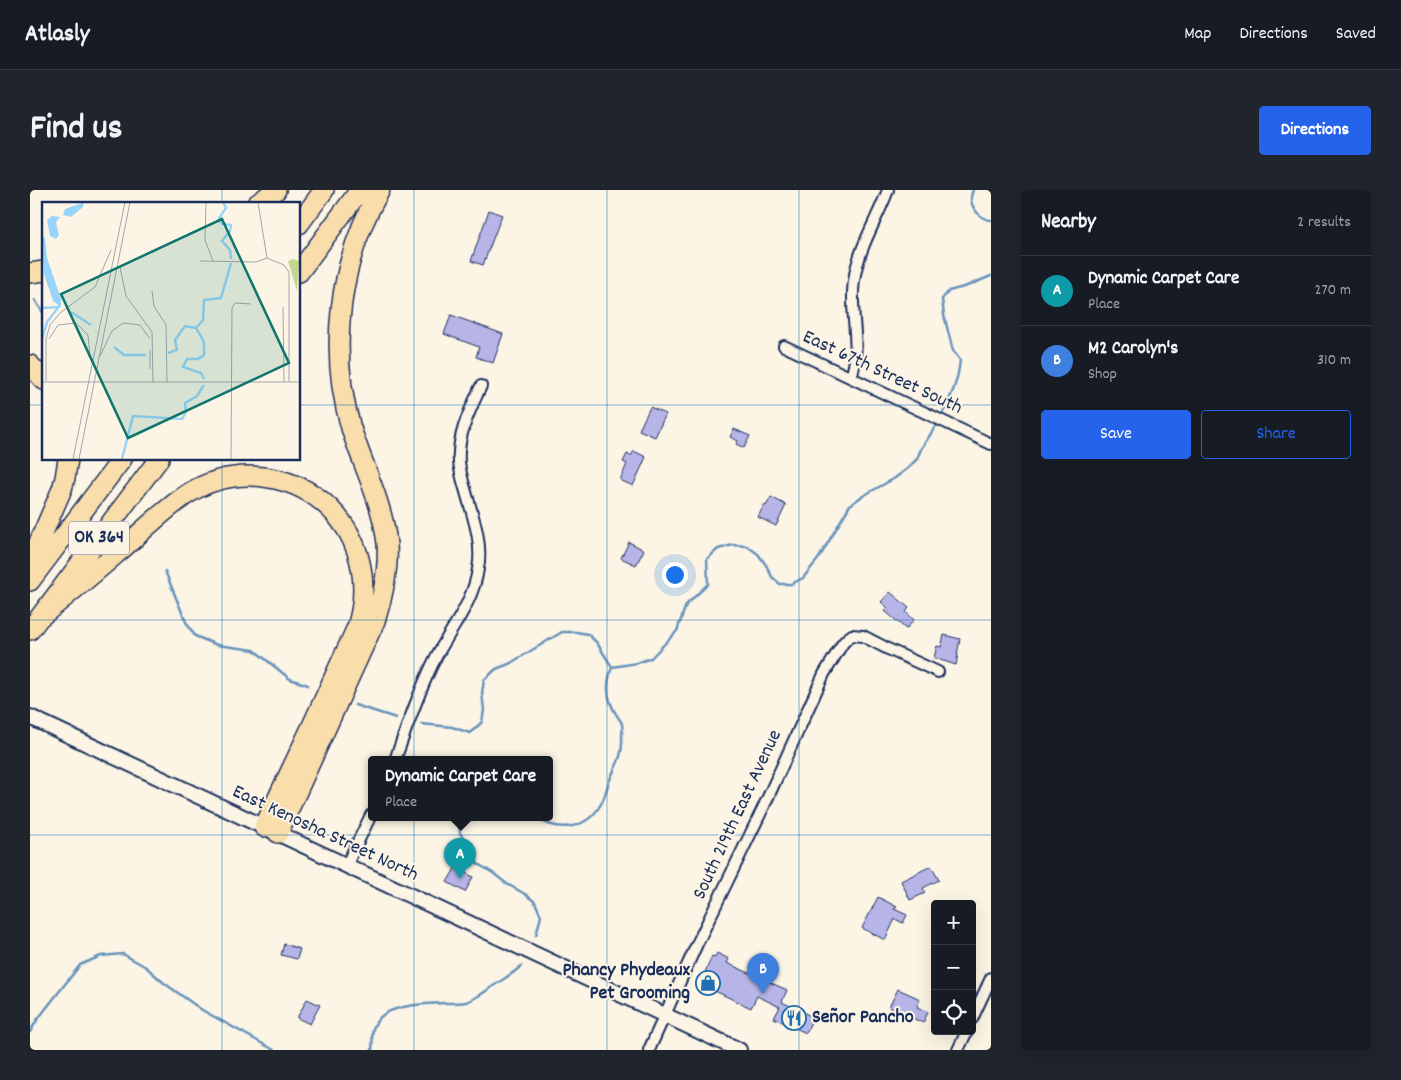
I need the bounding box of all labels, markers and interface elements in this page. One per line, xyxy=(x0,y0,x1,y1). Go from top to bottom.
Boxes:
text: Atlasly xyxy=(25,18,89,52)
text: Map xyxy=(1184,22,1211,47)
text: Directions xyxy=(1239,22,1308,47)
text: Saved xyxy=(1336,22,1376,47)
text: Find us xyxy=(30,105,122,155)
button: Directions xyxy=(1259,106,1371,155)
inset map xyxy=(42,202,300,460)
text: Nearby xyxy=(1041,208,1096,238)
text: 2 results xyxy=(1297,211,1351,234)
text: Dynamic Carpet Care xyxy=(1088,266,1239,293)
text: A xyxy=(1053,279,1061,302)
text: 270 m xyxy=(1315,279,1351,302)
text: Place xyxy=(1088,293,1120,316)
street label: East 67th Street South xyxy=(797,324,967,422)
text: M2 Carolyn's xyxy=(1088,336,1178,363)
text: B xyxy=(1053,349,1061,372)
text: 310 m xyxy=(1317,349,1351,372)
text: Shop xyxy=(1088,363,1117,386)
button: Save xyxy=(1041,410,1191,459)
button: Share xyxy=(1201,410,1351,459)
road number: OK 364 xyxy=(69,522,129,554)
your location xyxy=(662,562,688,588)
street label: South 219th East Avenue xyxy=(686,725,790,904)
popup xyxy=(368,756,553,821)
text: Dynamic Carpet Care xyxy=(385,764,536,791)
street label: East Kenosha Street North xyxy=(227,779,423,889)
text: Place xyxy=(385,791,417,814)
pin: A xyxy=(444,838,476,879)
map controls xyxy=(931,900,976,1035)
button: + xyxy=(931,900,976,945)
button: − xyxy=(931,945,976,990)
pin: B xyxy=(747,953,779,994)
place label: Phancy Phydeaux Pet Grooming xyxy=(562,957,691,1008)
shop icon: Phancy Phydeaux Pet Grooming xyxy=(695,970,721,996)
button: locate xyxy=(931,990,976,1035)
place label: Señor Pancho xyxy=(812,1004,914,1032)
restaurant icon: Señor Pancho xyxy=(781,1005,807,1031)

